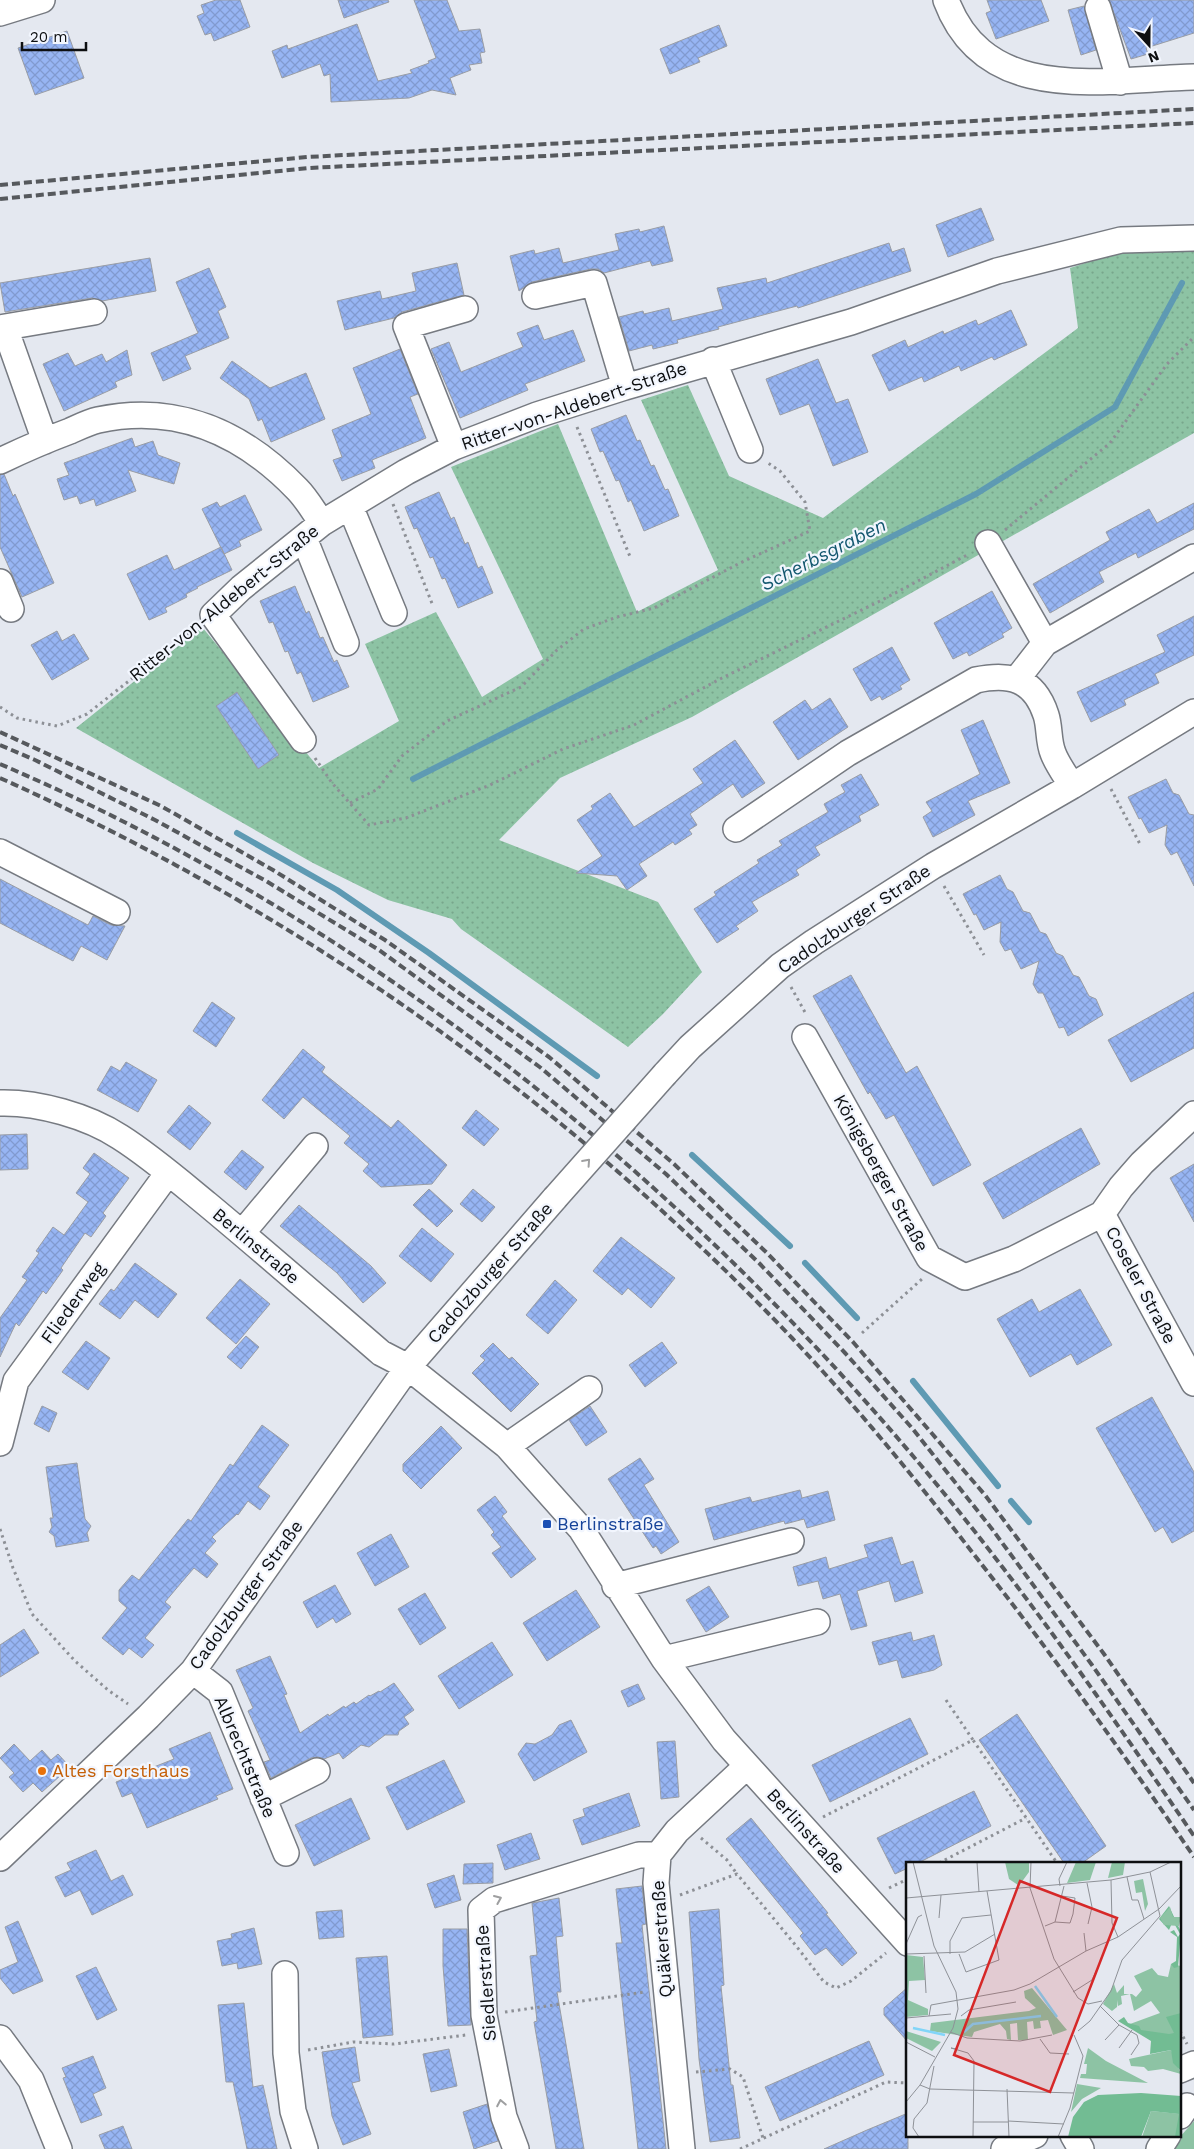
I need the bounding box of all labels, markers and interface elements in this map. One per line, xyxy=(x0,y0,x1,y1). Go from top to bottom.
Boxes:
scale bar xyxy=(22,20,86,52)
north arrow xyxy=(1124,20,1174,70)
text: 20 m xyxy=(30,28,68,46)
text: N xyxy=(1146,48,1161,66)
street label: Ritter-von-Aldebert-Straße xyxy=(458,357,689,454)
water label: Scherbsgraben xyxy=(757,513,890,596)
street label: Ritter-von-Aldebert-Straße xyxy=(125,520,323,685)
street label: Cadolzburger Straße xyxy=(773,860,934,978)
street label: Königsberger Straße xyxy=(830,1091,933,1255)
one-way arrow xyxy=(581,1158,590,1167)
street label: Cadolzburger Straße xyxy=(423,1198,557,1347)
street label: Berlinstraße xyxy=(209,1203,304,1288)
street label: Coseler Straße xyxy=(1102,1223,1181,1347)
street label: Fliederweg xyxy=(36,1258,109,1347)
place label: Berlinstraße xyxy=(557,1513,664,1534)
street label: Cadolzburger Straße xyxy=(184,1516,307,1674)
marker: Berlinstraße xyxy=(541,1518,553,1530)
street label: Albrechtstraße xyxy=(210,1693,281,1821)
place label: Altes Forsthaus xyxy=(52,1760,189,1781)
marker: Altes Forsthaus xyxy=(36,1765,48,1777)
street label: Berlinstraße xyxy=(763,1784,850,1877)
inset map xyxy=(906,1862,1182,2136)
street label: Quäkerstraße xyxy=(647,1880,676,1999)
one-way arrow xyxy=(493,1895,502,1906)
street label: Siedlerstraße xyxy=(471,1924,500,2042)
one-way arrow xyxy=(496,2098,507,2107)

